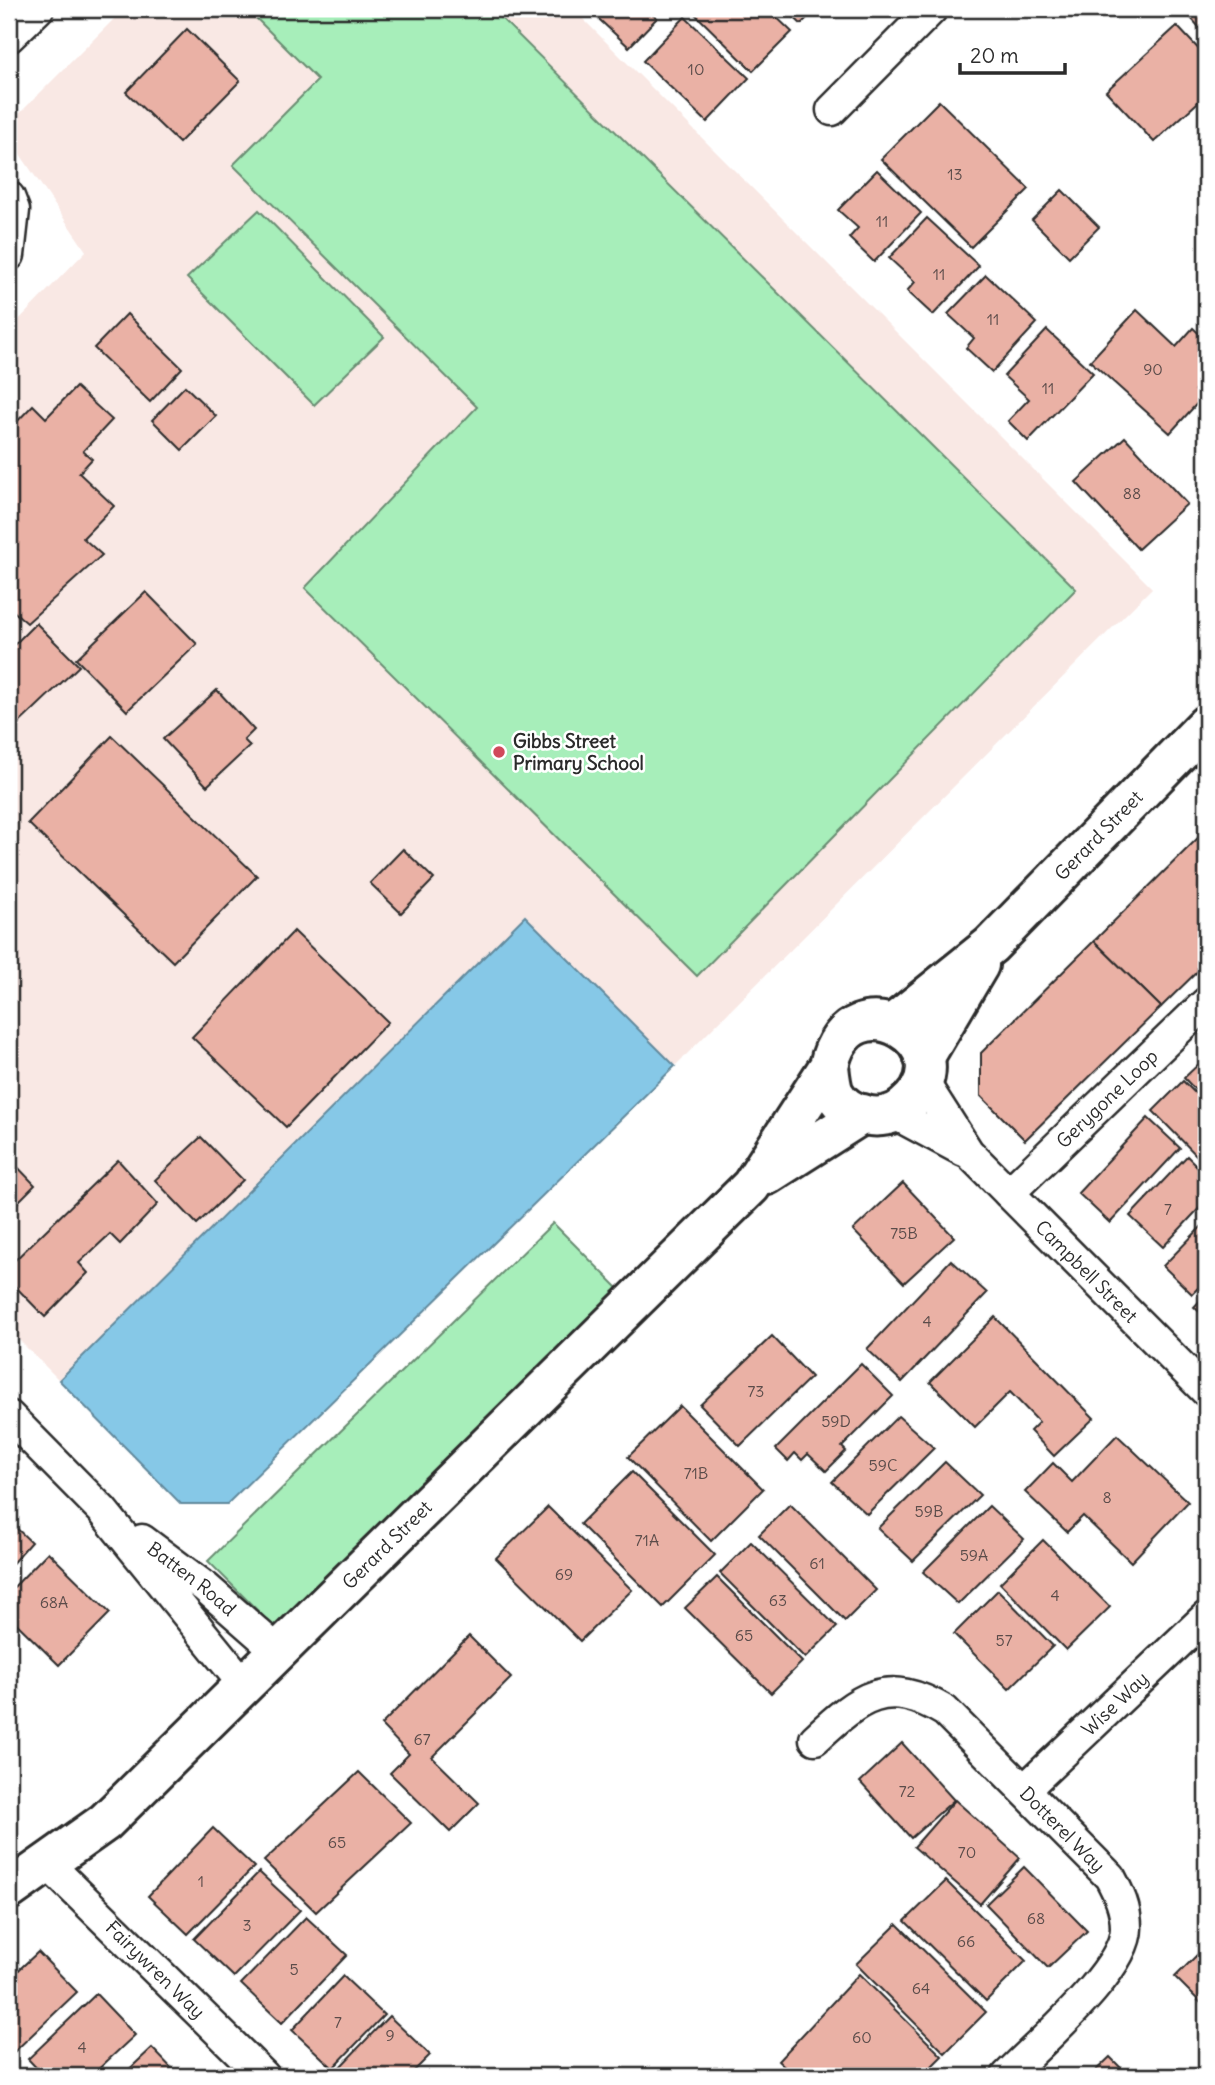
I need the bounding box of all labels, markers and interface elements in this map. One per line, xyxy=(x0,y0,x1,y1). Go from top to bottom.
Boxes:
scale bar xyxy=(960,32,1064,76)
text: 20 m xyxy=(970,42,1019,69)
house number: 10 xyxy=(688,59,704,79)
house number: 13 xyxy=(947,164,963,184)
house number: 11 xyxy=(876,211,888,231)
house number: 11 xyxy=(933,264,945,284)
house number: 11 xyxy=(987,309,999,329)
house number: 90 xyxy=(1143,359,1163,379)
house number: 11 xyxy=(1042,378,1054,398)
house number: 88 xyxy=(1123,483,1141,503)
place label: Gibbs Street Primary School xyxy=(513,729,644,775)
marker: Gibbs Street Primary School xyxy=(491,744,507,760)
street label: Gerard Street xyxy=(1049,785,1148,885)
street label: Gerygone Loop xyxy=(1051,1044,1163,1153)
house number: 7 xyxy=(1164,1199,1172,1219)
street label: Campbell Street xyxy=(1030,1215,1143,1328)
house number: 75B xyxy=(890,1223,918,1243)
house number: 4 xyxy=(922,1311,932,1331)
house number: 73 xyxy=(748,1381,764,1401)
house number: 59D xyxy=(821,1411,851,1431)
house number: 59C xyxy=(869,1455,897,1475)
house number: 71B xyxy=(684,1463,708,1483)
house number: 8 xyxy=(1102,1487,1112,1507)
street label: Gerard Street xyxy=(337,1495,437,1594)
house number: 59B xyxy=(915,1501,943,1521)
house number: 71A xyxy=(635,1530,659,1550)
street label: Batten Road xyxy=(143,1536,241,1621)
house number: 59A xyxy=(960,1545,988,1565)
house number: 61 xyxy=(809,1553,825,1573)
house number: 69 xyxy=(555,1564,573,1584)
house number: 4 xyxy=(1050,1585,1060,1605)
house number: 63 xyxy=(769,1590,787,1610)
house number: 68A xyxy=(40,1592,68,1612)
house number: 65 xyxy=(735,1625,753,1645)
house number: 57 xyxy=(995,1630,1013,1650)
street label: Wise Way xyxy=(1076,1666,1153,1741)
house number: 67 xyxy=(413,1729,431,1749)
house number: 72 xyxy=(899,1781,916,1801)
street label: Dotterel Way xyxy=(1015,1781,1110,1877)
house number: 65 xyxy=(328,1832,346,1852)
house number: 70 xyxy=(958,1842,976,1862)
house number: 1 xyxy=(198,1871,204,1891)
house number: 68 xyxy=(1027,1908,1045,1928)
street label: Fairywren Way xyxy=(101,1915,210,2023)
house number: 3 xyxy=(242,1915,252,1935)
house number: 66 xyxy=(957,1931,975,1951)
house number: 5 xyxy=(289,1959,299,1979)
house number: 64 xyxy=(912,1978,930,1998)
house number: 7 xyxy=(334,2012,342,2032)
house number: 9 xyxy=(385,2025,395,2045)
house number: 60 xyxy=(852,2027,872,2047)
house number: 4 xyxy=(77,2037,87,2057)

